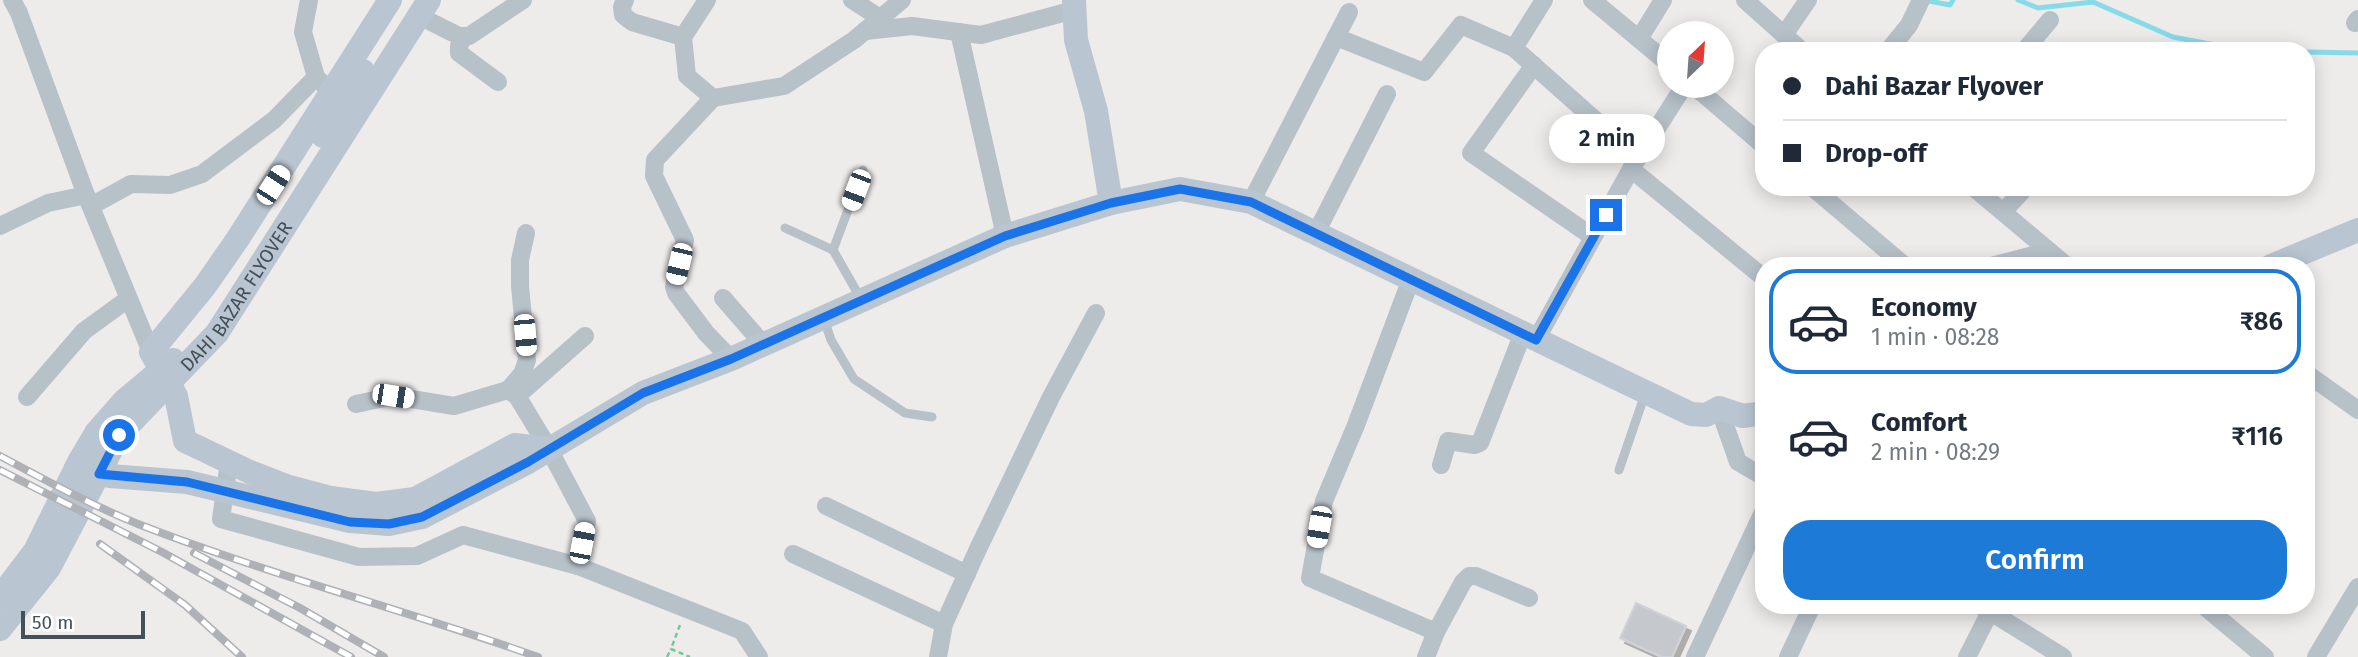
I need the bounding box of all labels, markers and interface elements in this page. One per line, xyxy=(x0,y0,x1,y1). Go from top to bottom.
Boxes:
north arrow xyxy=(1657,21,1734,98)
map controls xyxy=(1657,21,1734,98)
text: Dahi Bazar Flyover xyxy=(1825,71,2043,102)
callout: 2 min xyxy=(1548,114,1664,162)
text: 2 min xyxy=(1579,124,1635,152)
text: Drop-off xyxy=(1825,138,1927,169)
car xyxy=(253,162,294,208)
car xyxy=(839,167,874,213)
route end xyxy=(1590,199,1622,231)
street label: DAHI BAZAR FLYOVER xyxy=(176,217,297,376)
car xyxy=(665,241,694,287)
icon: car xyxy=(1787,290,1850,353)
text: Economy xyxy=(1871,292,1977,323)
text: ₹86 xyxy=(2240,306,2283,337)
car xyxy=(513,313,538,357)
text: 1 min · 08:28 xyxy=(1871,323,2000,351)
car xyxy=(371,382,416,410)
icon: car xyxy=(1787,405,1850,468)
text: Comfort xyxy=(1871,407,1967,438)
route start xyxy=(103,419,135,451)
text: ₹116 xyxy=(2231,421,2283,452)
text: 2 min · 08:29 xyxy=(1871,438,2000,466)
car xyxy=(1306,504,1333,550)
car xyxy=(568,520,597,566)
button: Confirm xyxy=(1783,520,2287,600)
scale bar xyxy=(21,608,145,640)
text: 50 m xyxy=(32,611,73,634)

